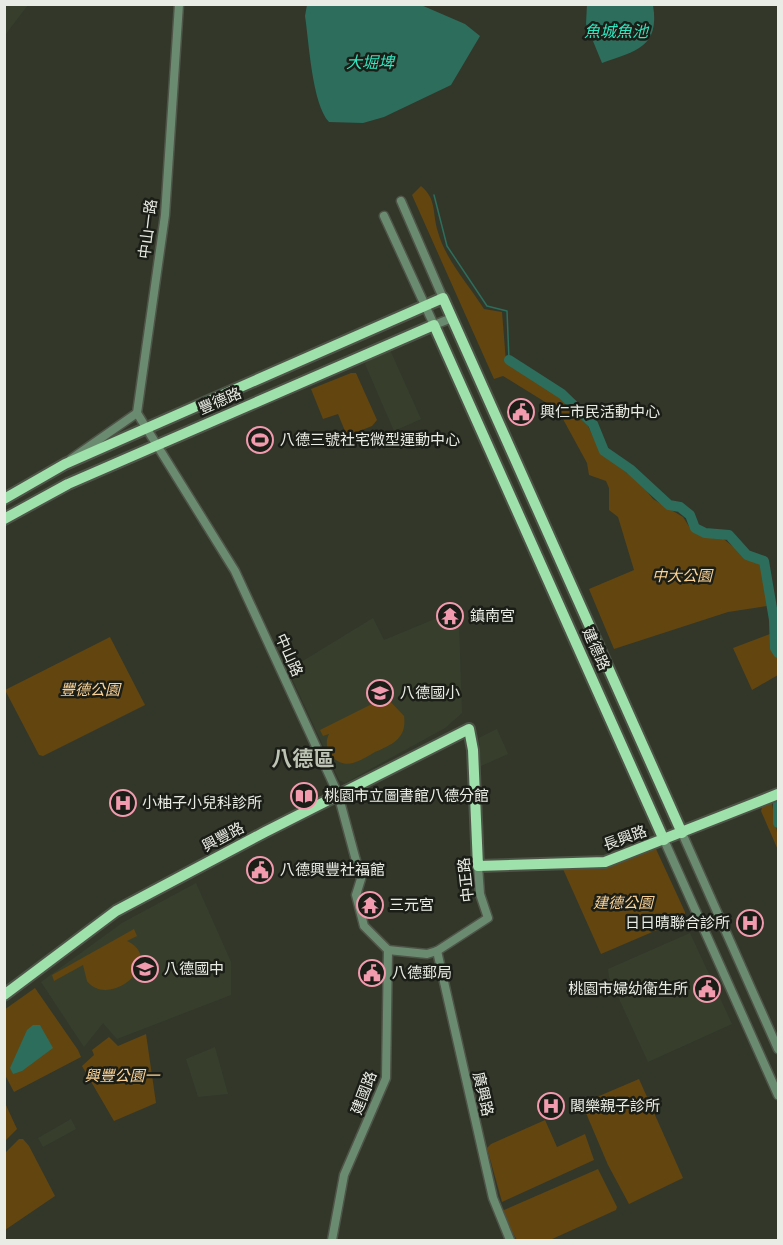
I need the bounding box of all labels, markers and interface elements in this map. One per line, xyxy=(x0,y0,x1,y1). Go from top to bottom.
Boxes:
water label: 魚城魚池 xyxy=(584,18,650,42)
water label: 大堀埤 xyxy=(346,49,396,73)
street label: 中山一路 xyxy=(131,198,162,260)
street label: 豐德路 xyxy=(194,380,245,419)
public building icon: 興仁市民活動中心 xyxy=(506,397,536,427)
place label: 興仁市民活動中心 xyxy=(540,399,660,422)
sports icon: 八德三號社宅微型運動中心 xyxy=(245,425,275,455)
place label: 八德三號社宅微型運動中心 xyxy=(280,427,460,450)
park label: 中大公園 xyxy=(652,563,714,586)
temple icon: 鎮南宮 xyxy=(435,601,465,631)
place label: 鎮南宮 xyxy=(470,603,515,626)
street label: 建德路 xyxy=(578,623,617,674)
street label: 中山路 xyxy=(271,629,310,680)
park label: 豐德公園 xyxy=(60,677,122,700)
school or university icon: 八德國小 xyxy=(365,678,395,708)
place label: 八德國小 xyxy=(400,680,460,703)
district label: 八德區 xyxy=(272,741,335,772)
library icon: 桃園市立圖書館八德分館 xyxy=(289,781,319,811)
place label: 桃園市立圖書館八德分館 xyxy=(324,783,489,806)
hospital icon: 小柚子小兒科診所 xyxy=(108,788,138,818)
place label: 小柚子小兒科診所 xyxy=(142,790,262,813)
street label: 興豐路 xyxy=(197,815,248,856)
street label: 長興路 xyxy=(599,818,650,855)
public building icon: 八德興豐社福館 xyxy=(245,855,275,885)
place label: 八德興豐社福館 xyxy=(280,857,385,880)
street label: 中正路 xyxy=(451,857,478,904)
temple icon: 三元宮 xyxy=(355,890,385,920)
park label: 建德公園 xyxy=(593,890,655,913)
place label: 三元宮 xyxy=(389,892,434,915)
hospital icon: 日日晴聯合診所 xyxy=(735,908,765,938)
place label: 日日晴聯合診所 xyxy=(625,910,730,933)
school or university icon: 八德國中 xyxy=(130,954,160,984)
place label: 八德國中 xyxy=(164,956,224,979)
public building icon: 八德郵局 xyxy=(357,958,387,988)
place label: 八德郵局 xyxy=(392,960,452,983)
public building icon: 桃園市婦幼衛生所 xyxy=(692,974,722,1004)
place label: 桃園市婦幼衛生所 xyxy=(568,976,688,999)
park label: 興豐公園一 xyxy=(84,1063,161,1086)
street label: 建國路 xyxy=(344,1067,381,1118)
street label: 廣興路 xyxy=(468,1069,501,1118)
hospital icon: 閣樂親子診所 xyxy=(536,1091,566,1121)
place label: 閣樂親子診所 xyxy=(570,1093,660,1116)

